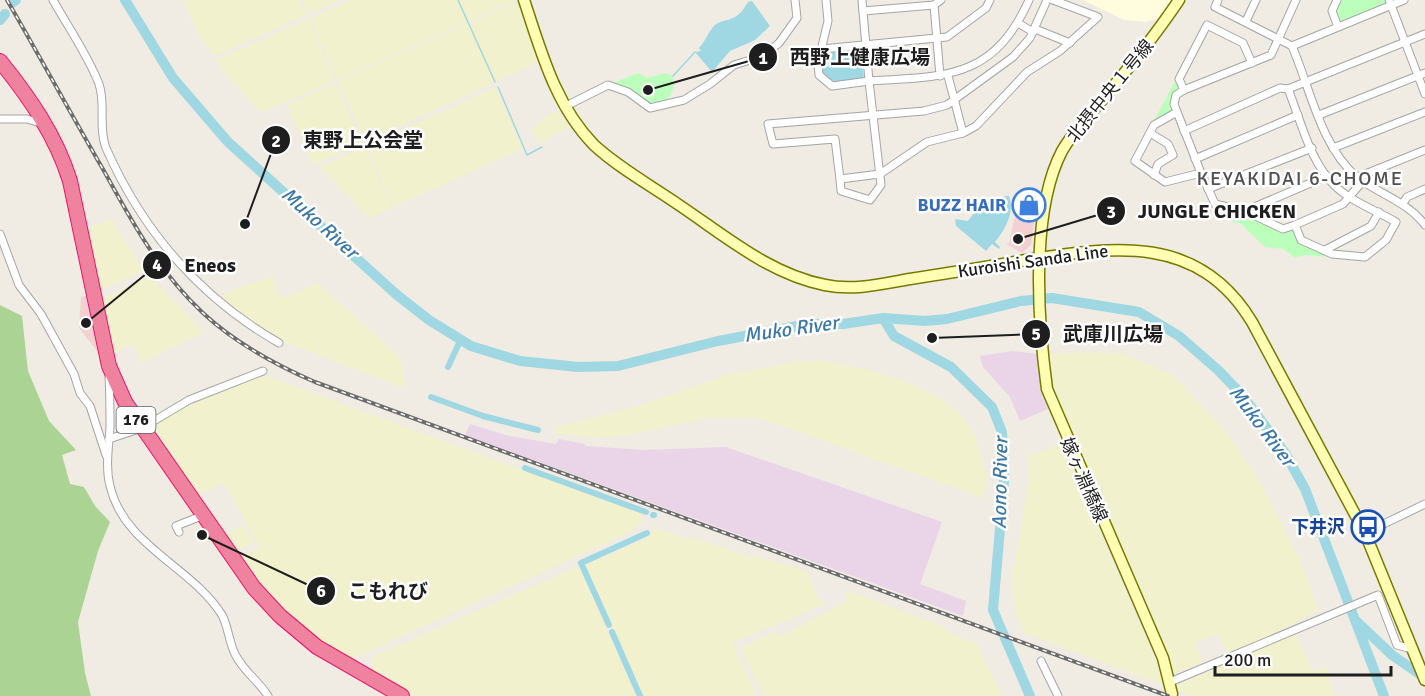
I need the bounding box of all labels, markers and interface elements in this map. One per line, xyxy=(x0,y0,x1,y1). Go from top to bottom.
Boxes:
street label: 北摂中央１号線 xyxy=(1062,35,1158,147)
callout: 西野上健康広場 xyxy=(748,38,942,76)
text: 西野上健康広場 xyxy=(790,45,930,70)
text: 1 xyxy=(758,47,768,69)
callout: 東野上公会堂 xyxy=(261,121,435,159)
text: 東野上公会堂 xyxy=(303,128,423,153)
text: 2 xyxy=(271,130,281,152)
district label: KEYAKIDAI 6-CHOME xyxy=(1197,166,1403,191)
water label: Muko River xyxy=(276,182,366,266)
shop icon: BUZZ HAIR xyxy=(1011,187,1047,223)
callout: JUNGLE CHICKEN xyxy=(1096,192,1308,230)
place label: BUZZ HAIR xyxy=(918,194,1006,216)
text: JUNGLE CHICKEN xyxy=(1138,199,1296,224)
text: 3 xyxy=(1106,201,1116,223)
street label: Kuroishi Sanda Line xyxy=(956,240,1110,282)
callout: Eneos xyxy=(142,246,248,284)
text: Eneos xyxy=(184,253,236,278)
text: 4 xyxy=(152,254,162,276)
water label: Muko River xyxy=(742,310,842,348)
callout: 武庫川広場 xyxy=(1021,315,1175,353)
text: 武庫川広場 xyxy=(1063,322,1163,347)
text: 5 xyxy=(1031,323,1041,345)
water label: Muko River xyxy=(1223,381,1302,474)
road number: 176 xyxy=(116,407,156,433)
water label: Aono River xyxy=(987,434,1013,529)
street label: 嫁ヶ淵橋線 xyxy=(1056,434,1112,526)
bus stop icon: 下井沢 xyxy=(1350,509,1386,545)
place label: 下井沢 xyxy=(1291,516,1345,538)
callout: こもれび xyxy=(306,572,440,610)
text: こもれび xyxy=(348,579,428,604)
text: 6 xyxy=(316,580,326,602)
scale bar xyxy=(1215,639,1390,677)
text: 200 m xyxy=(1224,649,1271,671)

